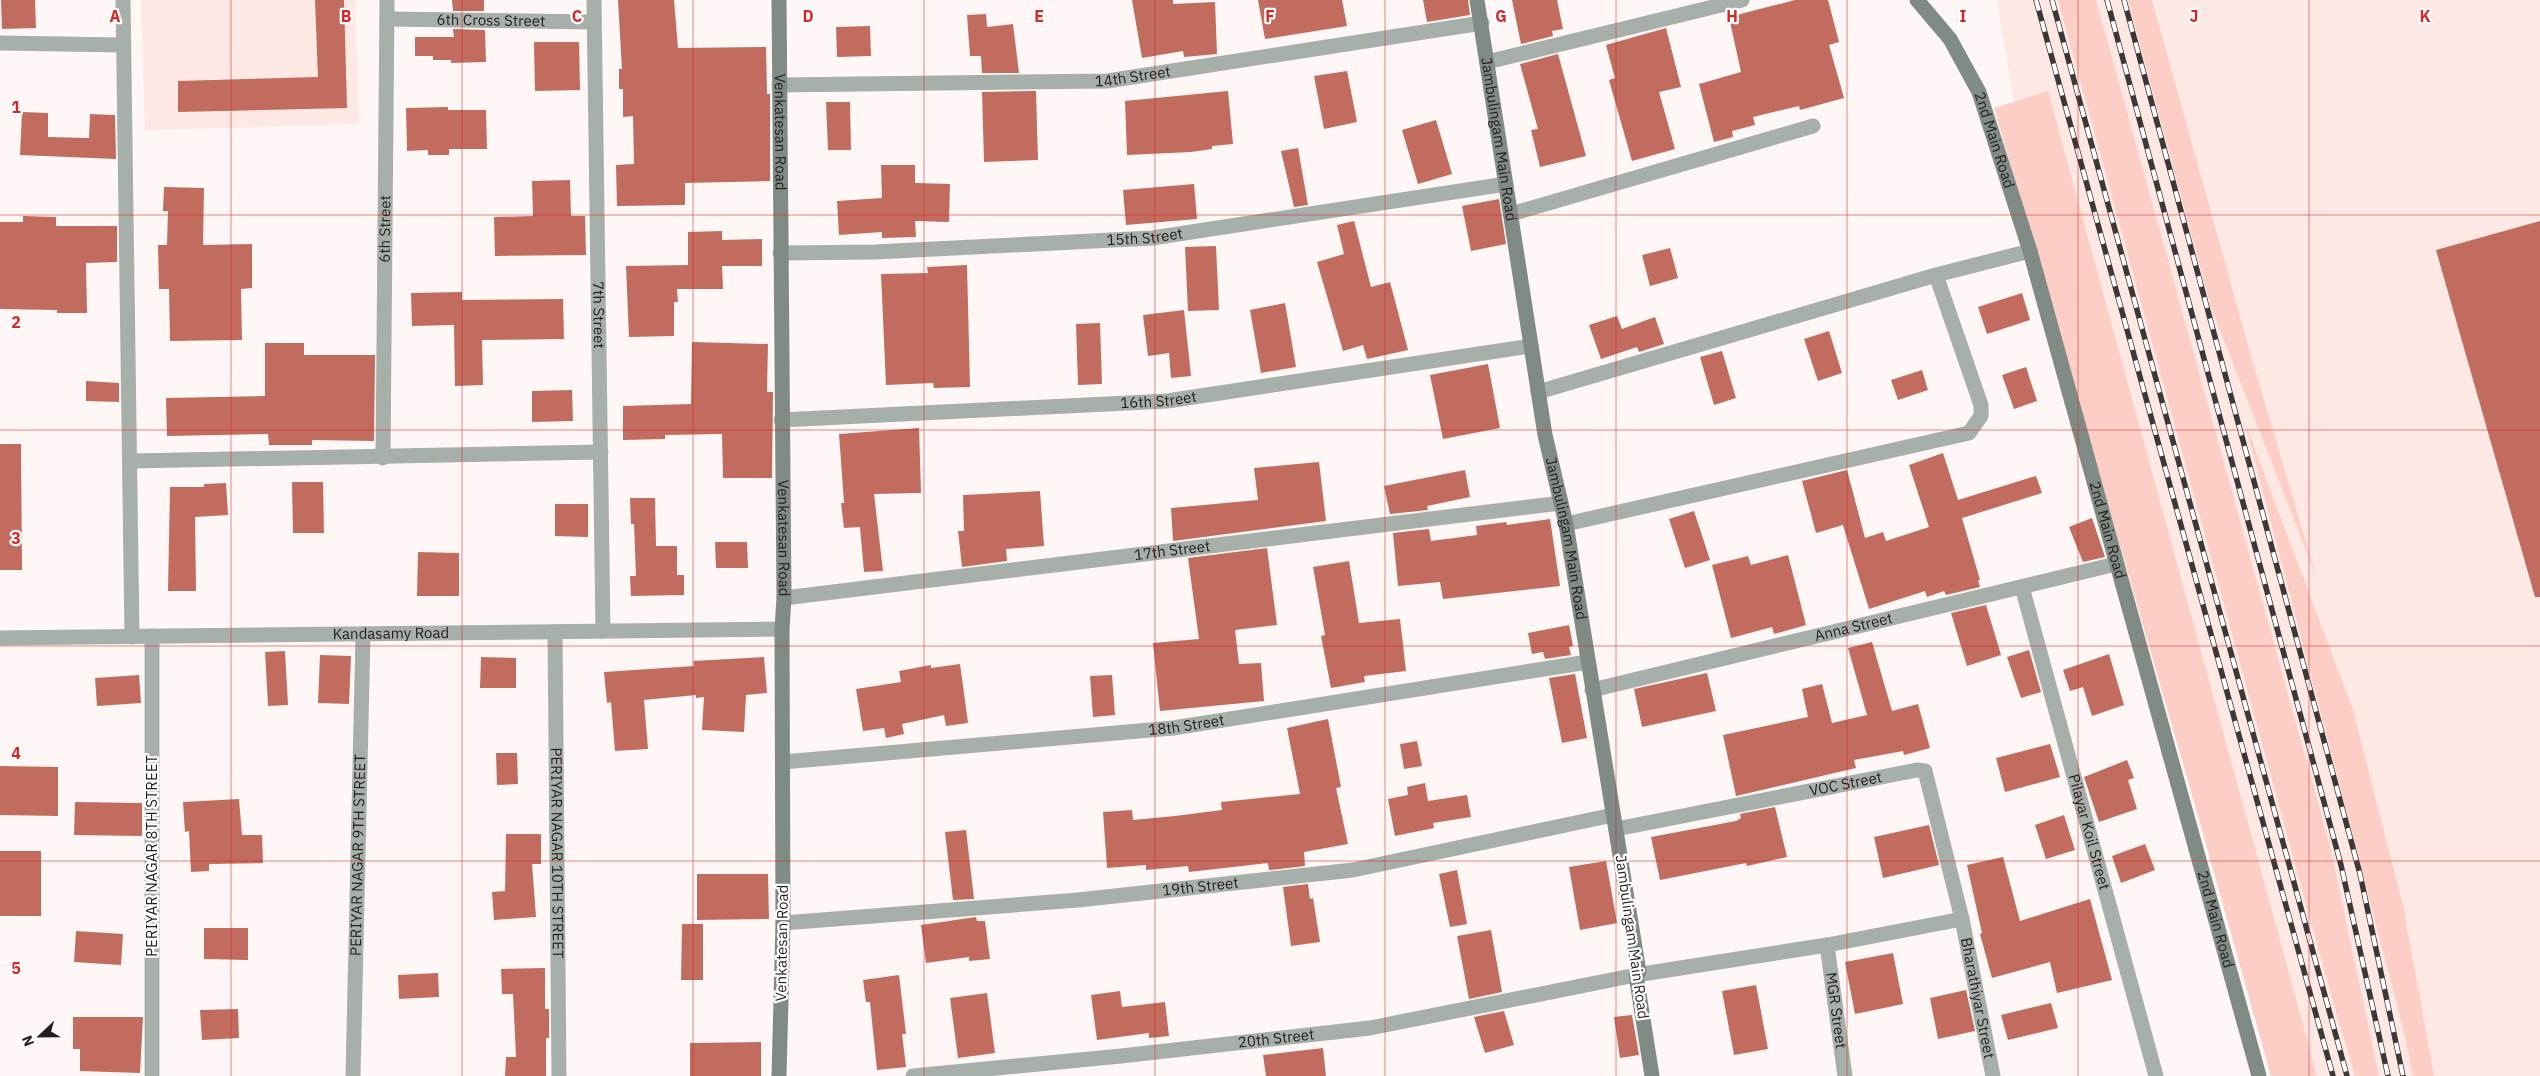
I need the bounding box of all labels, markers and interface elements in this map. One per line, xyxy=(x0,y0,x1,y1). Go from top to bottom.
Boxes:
text: A xyxy=(110,6,121,26)
text: B xyxy=(341,6,352,26)
text: C xyxy=(572,6,582,26)
text: D xyxy=(802,6,814,26)
text: E xyxy=(1034,6,1044,26)
text: F xyxy=(1265,6,1275,26)
text: G xyxy=(1495,6,1507,26)
text: H xyxy=(1726,6,1738,26)
text: I xyxy=(1960,6,1967,26)
text: J xyxy=(2190,6,2198,26)
text: K xyxy=(2419,6,2431,26)
street label: 6th Cross Street xyxy=(436,10,546,30)
street label: Jambulingam Main Road xyxy=(1477,56,1521,222)
street label: 14th Street xyxy=(1095,61,1172,90)
street label: Venkatesan Road xyxy=(771,74,791,190)
street label: 2nd Main Road xyxy=(1971,89,2019,191)
text: 1 xyxy=(11,97,21,117)
street label: 6th Street xyxy=(375,195,394,263)
street label: 15th Street xyxy=(1106,223,1184,249)
street label: 7th Street xyxy=(589,281,609,349)
text: 2 xyxy=(11,312,21,332)
street label: 16th Street xyxy=(1120,387,1198,412)
street label: Jambulingam Main Road xyxy=(1542,455,1591,621)
street label: 2nd Main Road xyxy=(2085,479,2130,581)
street label: Venkatesan Road xyxy=(774,480,794,596)
text: 3 xyxy=(11,528,21,548)
street label: 17th Street xyxy=(1133,536,1211,564)
street label: Anna Street xyxy=(1813,608,1894,645)
street label: Kandasamy Road xyxy=(333,623,449,643)
street label: 18th Street xyxy=(1147,710,1226,739)
text: 4 xyxy=(11,743,21,763)
street label: PERIYAR NAGAR 10TH STREET xyxy=(547,747,568,959)
street label: PERIYAR NAGAR 9TH STREET xyxy=(346,753,369,956)
street label: PERIYAR NAGAR 8TH STREET xyxy=(142,755,161,957)
street label: VOC Street xyxy=(1808,767,1884,800)
street label: Pilayar Koil Street xyxy=(2065,772,2115,892)
street label: Jambulingam Main Road xyxy=(1612,854,1653,1020)
street label: 2nd Main Road xyxy=(2193,868,2239,970)
street label: 19th Street xyxy=(1161,873,1239,900)
street label: Venkatesan Road xyxy=(771,885,792,1001)
street label: Bharathiyar Street xyxy=(1957,936,1999,1060)
text: 5 xyxy=(11,958,21,978)
street label: MGR Street xyxy=(1822,971,1851,1050)
north arrow xyxy=(15,1011,65,1061)
street label: 20th Street xyxy=(1237,1024,1315,1052)
text: N xyxy=(18,1033,38,1049)

